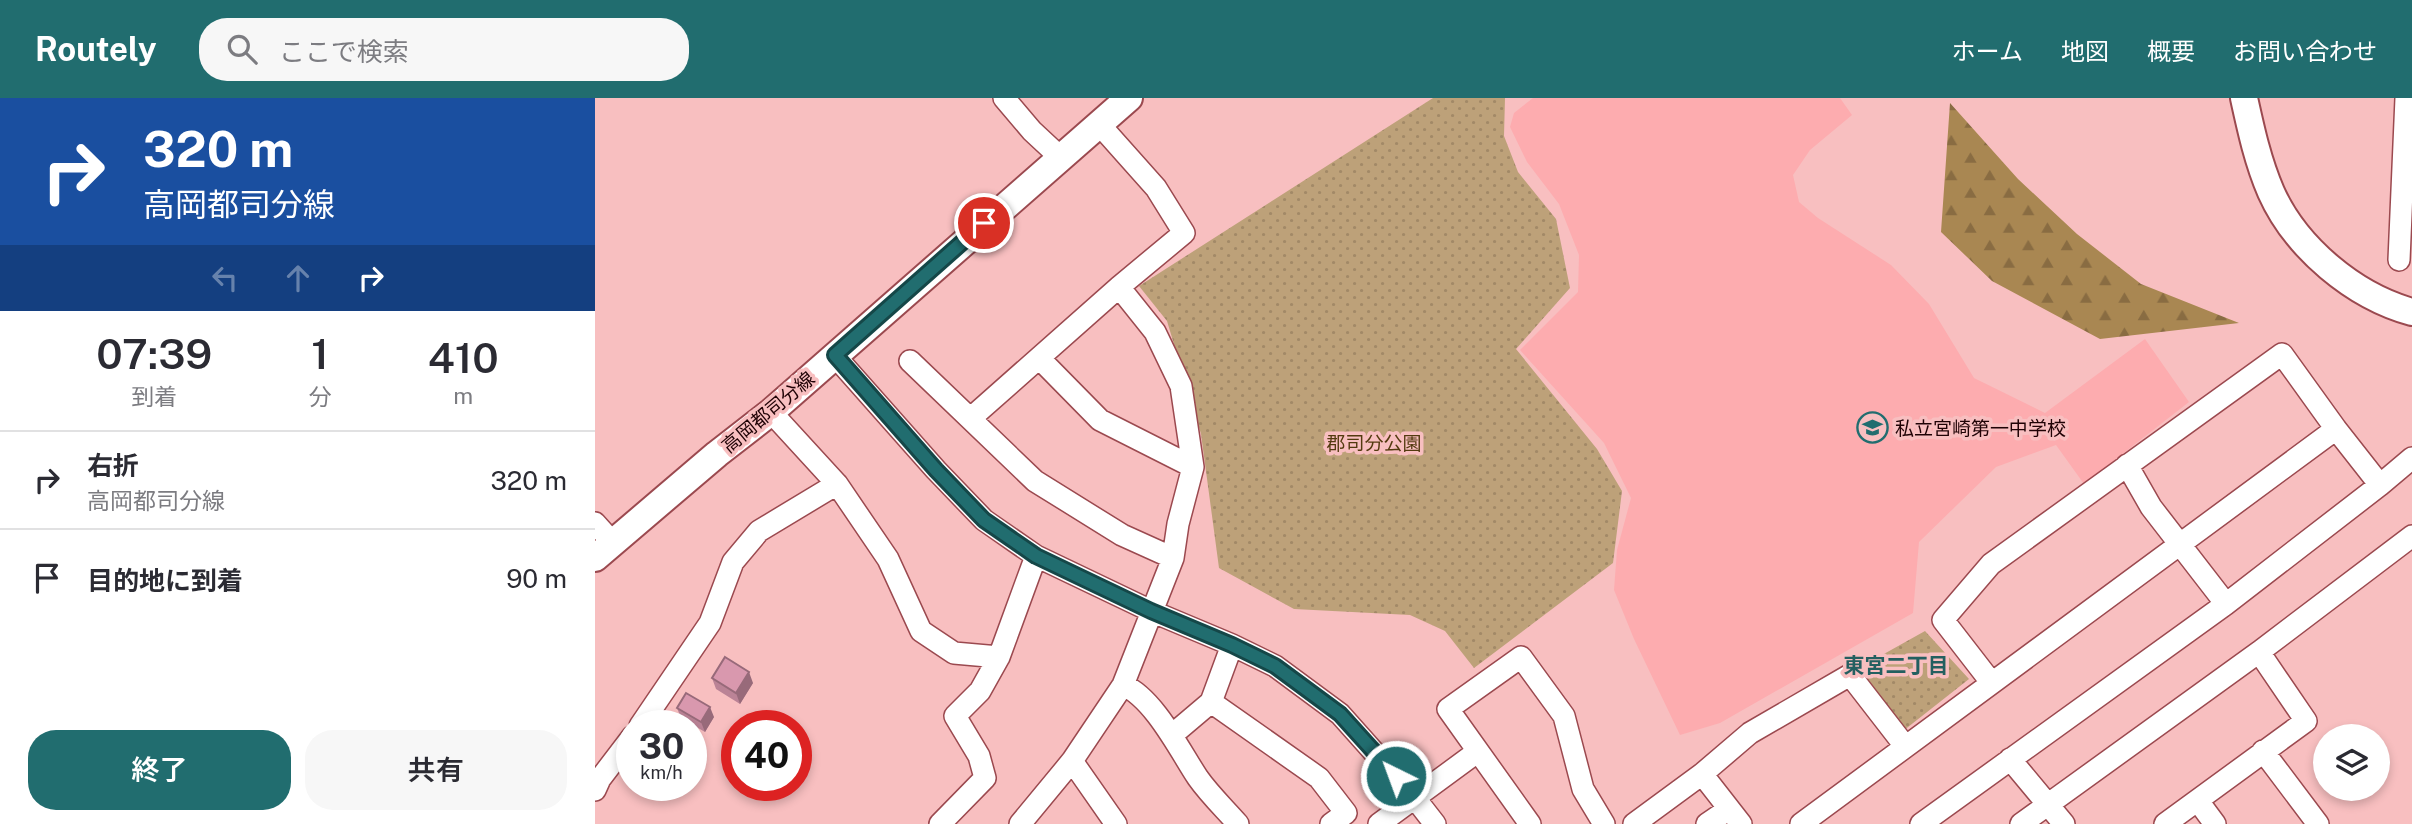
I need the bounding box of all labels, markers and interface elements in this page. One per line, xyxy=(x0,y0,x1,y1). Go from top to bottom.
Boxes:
search box xyxy=(199,18,689,81)
text: Routely xyxy=(35,30,157,68)
icon: search xyxy=(223,30,261,68)
text: ここで検索 xyxy=(279,36,409,67)
text: ホーム xyxy=(1952,37,2023,65)
text: 地図 xyxy=(2061,37,2109,65)
text: 概要 xyxy=(2147,37,2195,65)
text: お問い合わせ xyxy=(2233,37,2377,65)
text: 320 m xyxy=(143,120,293,178)
icon: right xyxy=(28,126,119,217)
text: 高岡都司分線 xyxy=(143,186,335,223)
pin xyxy=(954,193,1014,253)
icon: arrive xyxy=(965,204,1003,242)
icon: left xyxy=(206,259,244,297)
icon: ahead xyxy=(279,259,317,297)
icon: right xyxy=(352,259,390,297)
text: 07:39 xyxy=(96,329,212,378)
text: 1 xyxy=(311,329,329,378)
text: 410 xyxy=(428,333,499,382)
street label: 高岡都司分線 xyxy=(717,367,819,457)
text: m xyxy=(453,382,473,409)
text: 到着 xyxy=(131,383,177,410)
text: 分 xyxy=(309,383,332,410)
school or university icon: 私立宮崎第一中学校 xyxy=(1855,411,1889,445)
place label: 私立宮崎第一中学校 xyxy=(1895,417,2066,439)
park label: 郡司分公園 xyxy=(1326,432,1422,454)
text: 右折 xyxy=(87,450,139,481)
icon: right xyxy=(28,461,66,499)
text: 320 m xyxy=(490,465,567,496)
text: 高岡都司分線 xyxy=(87,487,225,514)
icon: arrive xyxy=(28,559,66,597)
text: 90 m xyxy=(506,563,567,594)
text: 目的地に到着 xyxy=(87,565,243,596)
district label: 東宮二丁目 xyxy=(1844,653,1949,678)
speed limit sign: 40 xyxy=(721,710,812,801)
map controls xyxy=(2313,724,2390,801)
button: layers xyxy=(2313,724,2390,801)
text: 30 xyxy=(639,726,684,767)
button: 終了 xyxy=(28,730,291,810)
button: 共有 xyxy=(305,730,567,810)
position arrow xyxy=(1359,739,1433,813)
text: km/h xyxy=(640,762,683,783)

